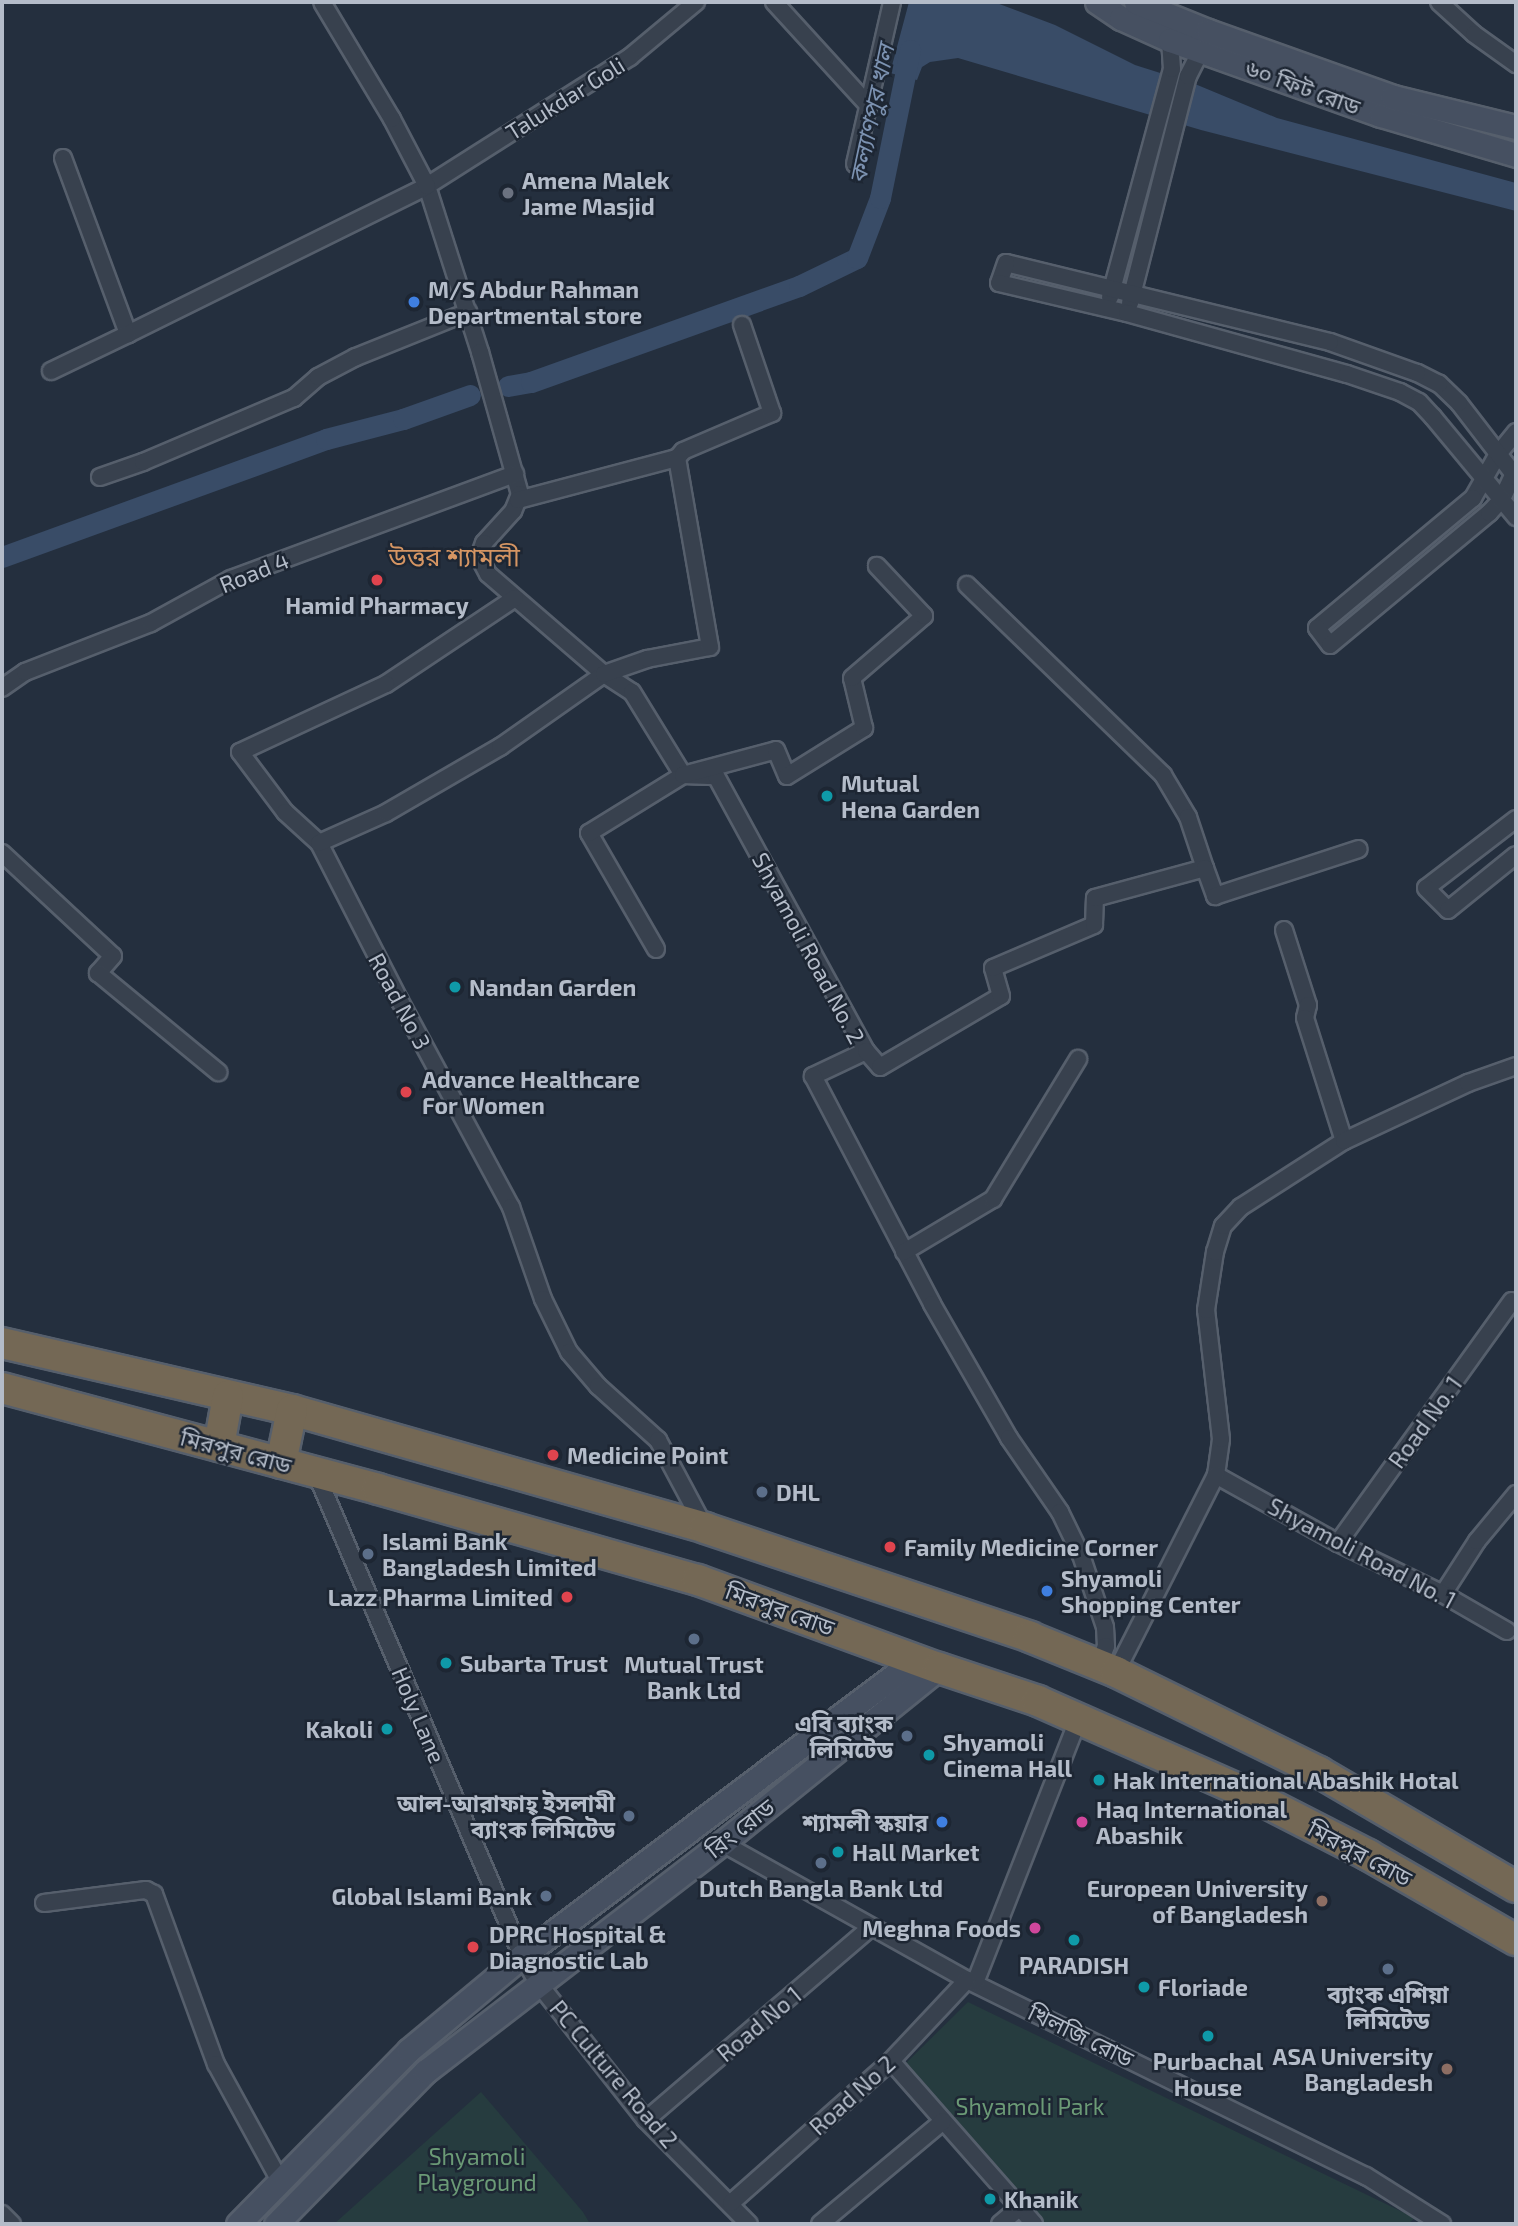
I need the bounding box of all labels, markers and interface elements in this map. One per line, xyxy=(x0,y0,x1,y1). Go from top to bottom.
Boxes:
water label: কল্যাণপুর খাল xyxy=(842,42,900,186)
street label: Talukdar Goli xyxy=(500,50,630,146)
street label: ৬০ ফিট রোড xyxy=(1242,54,1364,120)
place label: Amena Malek Jame Masjid xyxy=(522,166,670,220)
marker: Amena Malek Jame Masjid xyxy=(500,185,516,201)
place label: M/S Abdur Rahman Departmental store xyxy=(428,275,643,329)
marker: M/S Abdur Rahman Departmental store xyxy=(406,294,422,310)
district label: উত্তর শ্যামলী xyxy=(388,540,520,572)
street label: Road 4 xyxy=(215,546,293,598)
marker: Hamid Pharmacy xyxy=(369,572,385,588)
place label: Hamid Pharmacy xyxy=(285,591,469,619)
place label: Mutual Hena Garden xyxy=(841,769,980,823)
marker: Mutual Hena Garden xyxy=(819,788,835,804)
street label: Shyamoli Road No. 2 xyxy=(747,848,871,1048)
street label: Road No 3 xyxy=(363,948,437,1054)
place label: Nandan Garden xyxy=(469,973,636,1001)
marker: Nandan Garden xyxy=(447,979,463,995)
place label: Advance Healthcare For Women xyxy=(422,1065,640,1119)
marker: Advance Healthcare For Women xyxy=(396,1082,416,1102)
street label: Road No. 1 xyxy=(1382,1371,1468,1473)
street label: মিরপুর রোড xyxy=(178,1423,294,1479)
place label: Medicine Point xyxy=(567,1441,728,1469)
marker: Medicine Point xyxy=(545,1447,561,1463)
place label: DHL xyxy=(776,1478,820,1506)
marker: DHL xyxy=(754,1484,770,1500)
street label: Shyamoli Road No. 1 xyxy=(1263,1492,1461,1614)
place label: Islami Bank Bangladesh Limited xyxy=(382,1527,597,1581)
place label: Family Medicine Corner xyxy=(904,1533,1158,1561)
marker: Family Medicine Corner xyxy=(882,1539,898,1555)
marker: Islami Bank Bangladesh Limited xyxy=(360,1546,376,1562)
place label: Shyamoli Shopping Center xyxy=(1061,1564,1241,1618)
street label: মিরপুর রোড xyxy=(722,1577,838,1641)
place label: Lazz Pharma Limited xyxy=(328,1583,553,1611)
marker: Shyamoli Shopping Center xyxy=(1039,1583,1055,1599)
marker: Lazz Pharma Limited xyxy=(559,1589,575,1605)
marker: Mutual Trust Bank Ltd xyxy=(686,1631,702,1647)
place label: Subarta Trust xyxy=(460,1649,608,1677)
place label: Mutual Trust Bank Ltd xyxy=(624,1650,764,1704)
marker: Subarta Trust xyxy=(438,1655,454,1671)
street label: Holy Lane xyxy=(386,1663,452,1767)
place label: এবি ব্যাংক লিমিটেড xyxy=(795,1709,893,1763)
place label: Kakoli xyxy=(305,1715,373,1743)
marker: Kakoli xyxy=(379,1721,395,1737)
marker: এবি ব্যাংক লিমিটেড xyxy=(899,1728,915,1744)
place label: Shyamoli Cinema Hall xyxy=(943,1728,1072,1782)
marker: Shyamoli Cinema Hall xyxy=(921,1747,937,1763)
place label: Hak International Abashik Hotal xyxy=(1113,1766,1460,1794)
marker: Hak International Abashik Hotal xyxy=(1091,1772,1107,1788)
place label: আল-আরাফাহ্ ইসলামী ব্যাংক লিমিটেড xyxy=(397,1789,615,1843)
street label: রিং রোড xyxy=(700,1793,780,1863)
place label: Haq International Abashik xyxy=(1096,1795,1287,1849)
marker: আল-আরাফাহ্ ইসলামী ব্যাংক লিমিটেড xyxy=(621,1808,637,1824)
place label: শ্যামলী স্কয়ার xyxy=(802,1808,928,1836)
marker: শ্যামলী স্কয়ার xyxy=(934,1814,950,1830)
marker: Haq International Abashik xyxy=(1074,1814,1090,1830)
street label: মিরপুর রোড xyxy=(1303,1814,1417,1892)
place label: Hall Market xyxy=(852,1838,980,1866)
marker: Hall Market xyxy=(830,1844,846,1860)
marker: Dutch Bangla Bank Ltd xyxy=(813,1855,829,1871)
place label: Dutch Bangla Bank Ltd xyxy=(699,1874,943,1902)
place label: European University of Bangladesh xyxy=(1087,1874,1308,1928)
place label: Global Islami Bank xyxy=(331,1882,532,1910)
marker: Global Islami Bank xyxy=(538,1888,554,1904)
marker: European University of Bangladesh xyxy=(1314,1893,1330,1909)
place label: Meghna Foods xyxy=(862,1914,1021,1942)
place label: DPRC Hospital & Diagnostic Lab xyxy=(489,1920,667,1974)
marker: Meghna Foods xyxy=(1027,1920,1043,1936)
marker: PARADISH xyxy=(1066,1932,1082,1948)
marker: DPRC Hospital & Diagnostic Lab xyxy=(463,1937,483,1957)
place label: PARADISH xyxy=(1019,1951,1129,1979)
marker: ব্যাংক এশিয়া লিমিটেড xyxy=(1380,1961,1396,1977)
place label: Floriade xyxy=(1158,1973,1248,2001)
marker: Floriade xyxy=(1136,1979,1152,1995)
place label: ব্যাংক এশিয়া লিমিটেড xyxy=(1327,1980,1449,2034)
street label: Road No 1 xyxy=(711,1981,807,2067)
street label: PC Culture Road 2 xyxy=(544,1995,684,2153)
street label: খিলজি রোড xyxy=(1024,1998,1138,2072)
marker: Purbachal House xyxy=(1200,2028,1216,2044)
place label: ASA University Bangladesh xyxy=(1272,2042,1433,2096)
place label: Purbachal House xyxy=(1153,2047,1263,2101)
street label: Road No 2 xyxy=(804,2049,900,2141)
marker: ASA University Bangladesh xyxy=(1439,2061,1455,2077)
park label: Shyamoli Park xyxy=(956,2092,1104,2120)
park label: Shyamoli Playground xyxy=(417,2142,537,2196)
place label: Khanik xyxy=(1004,2185,1079,2213)
marker: Khanik xyxy=(982,2191,998,2207)

